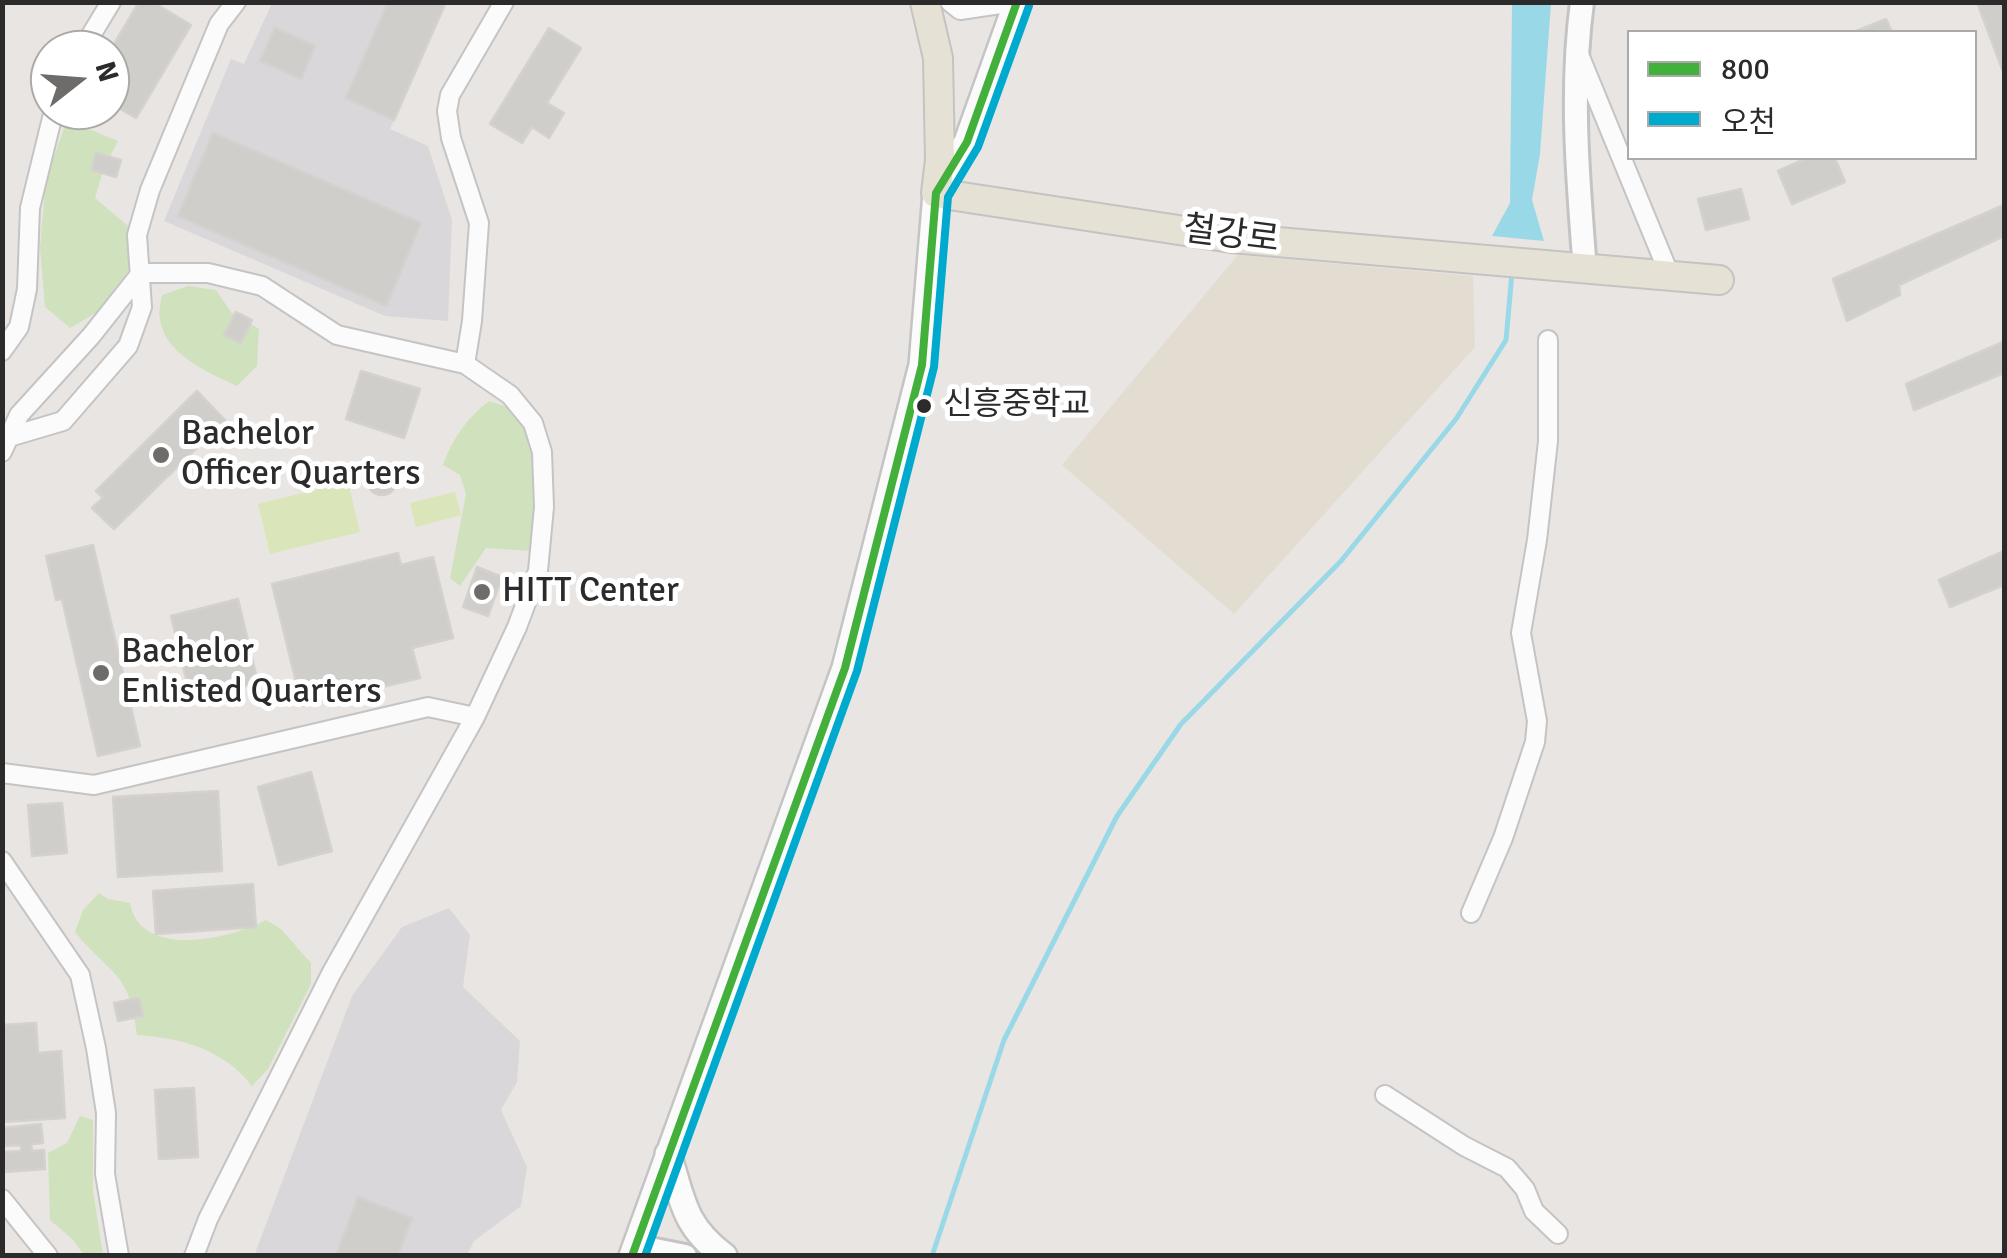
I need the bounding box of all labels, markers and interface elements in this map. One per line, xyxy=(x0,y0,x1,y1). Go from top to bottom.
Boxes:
north arrow xyxy=(30,30,130,130)
legend xyxy=(1627,30,1977,160)
text: 800 xyxy=(1721,51,1770,88)
text: N xyxy=(88,58,126,86)
text: 오천 xyxy=(1721,104,1776,141)
street label: 철강로 xyxy=(1181,209,1281,263)
place label: 신흥중학교 xyxy=(943,387,1090,425)
marker: 신흥중학교 xyxy=(914,396,934,416)
place label: Bachelor Officer Quarters xyxy=(181,414,421,496)
marker: Bachelor Officer Quarters xyxy=(150,444,172,466)
place label: HITT Center xyxy=(502,571,679,613)
marker: HITT Center xyxy=(471,581,493,603)
place label: Bachelor Enlisted Quarters xyxy=(121,632,381,714)
marker: Bachelor Enlisted Quarters xyxy=(90,662,112,684)

